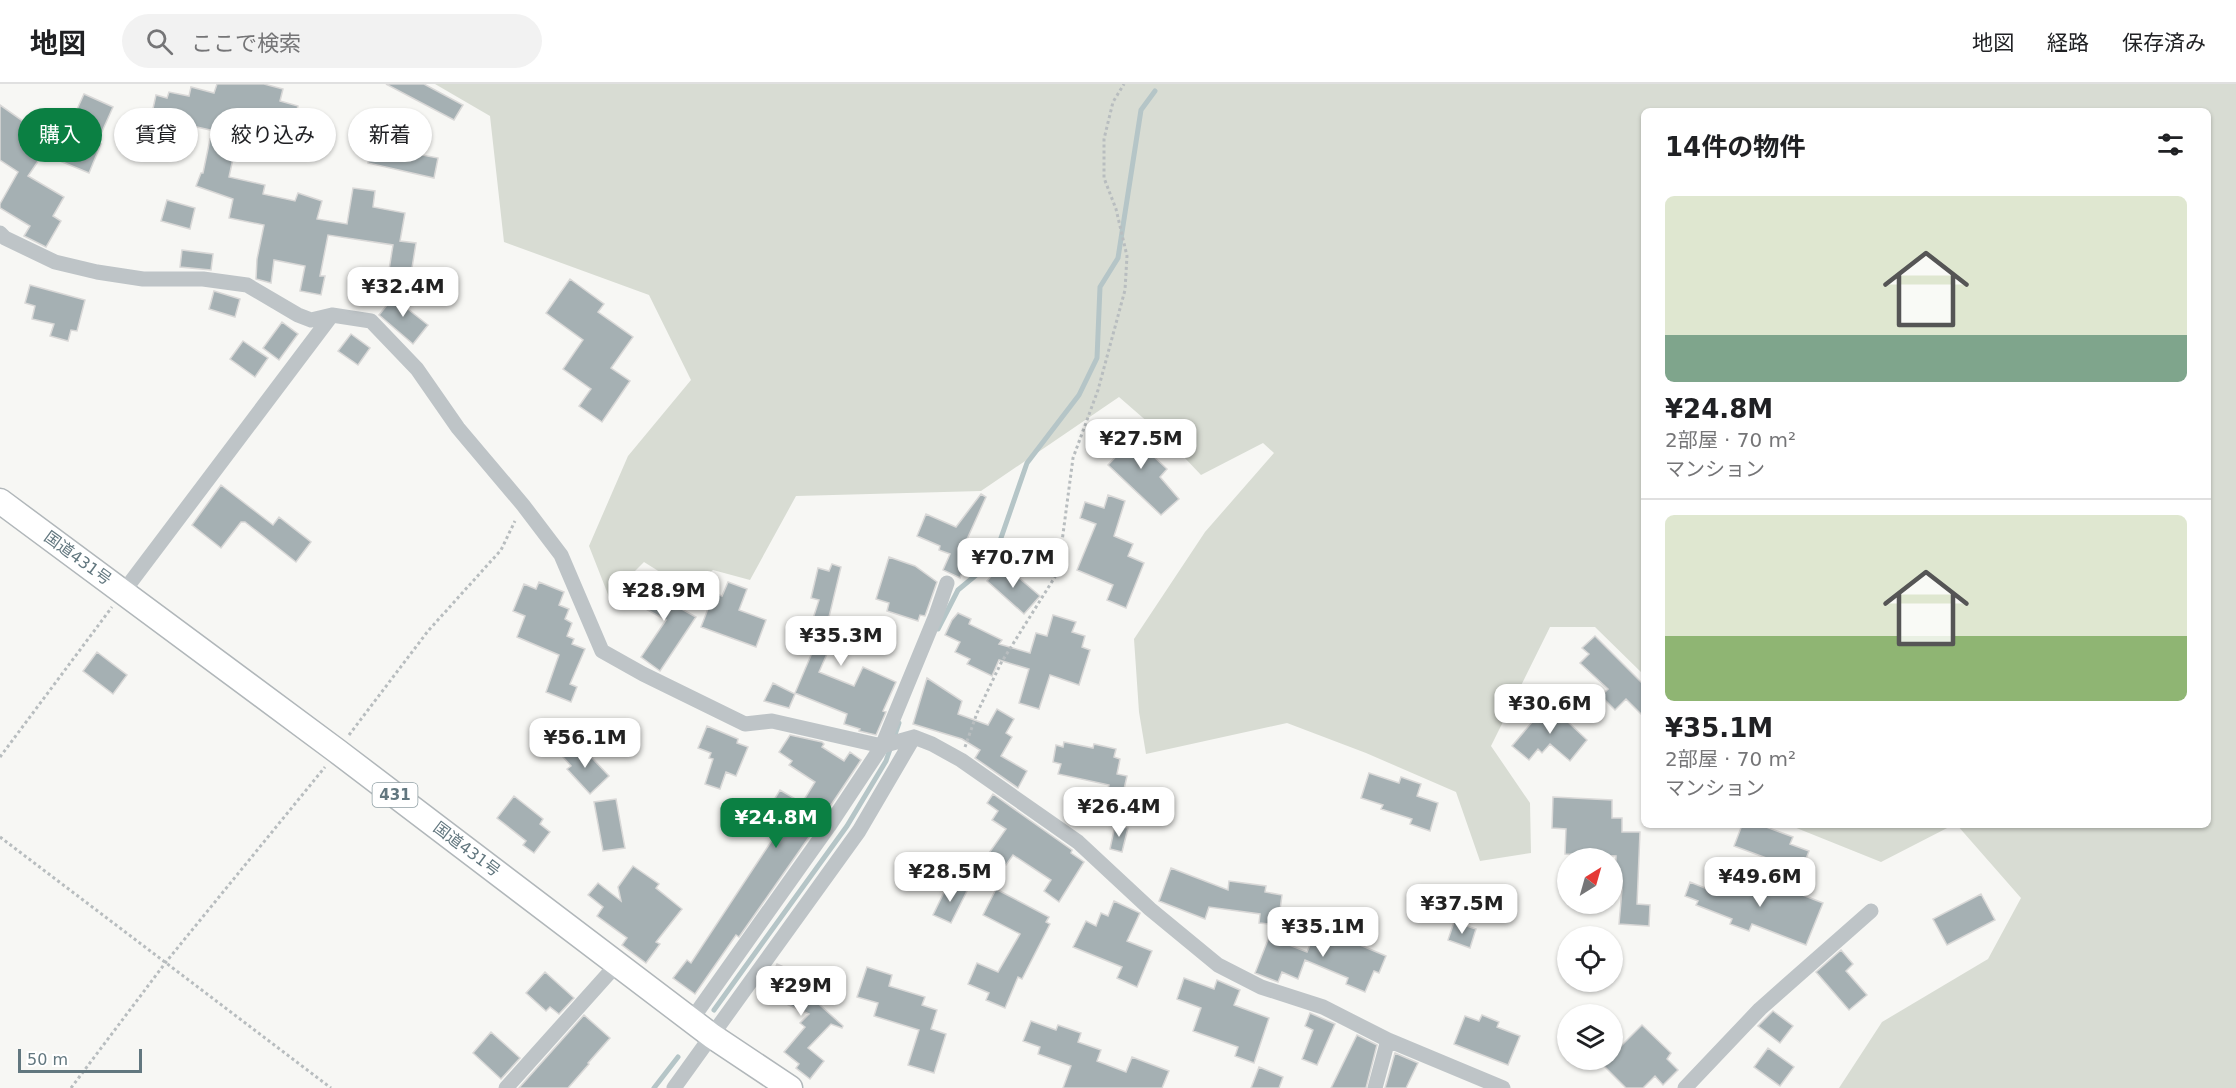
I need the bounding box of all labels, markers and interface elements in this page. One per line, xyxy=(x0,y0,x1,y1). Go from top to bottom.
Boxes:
search box xyxy=(122,14,542,68)
icon: search xyxy=(143,25,176,58)
text: 地図 xyxy=(30,27,86,60)
text: ここで検索 xyxy=(191,31,301,56)
text: 地図 xyxy=(1972,31,2014,55)
text: 経路 xyxy=(2047,31,2089,55)
text: 保存済み xyxy=(2122,31,2206,55)
chip: 購入 xyxy=(18,108,102,162)
chip: 賃貸 xyxy=(114,108,198,162)
chip: 絞り込み xyxy=(210,108,336,162)
chip: 新着 xyxy=(348,108,432,162)
icon: filters xyxy=(2154,128,2187,161)
text: 14件の物件 xyxy=(1665,132,1805,162)
icon: home xyxy=(1872,235,1980,343)
pin: ¥32.4M xyxy=(354,267,452,318)
text: ¥32.4M xyxy=(361,274,445,298)
text: ¥24.8M xyxy=(1665,394,1773,424)
pin: ¥27.5M xyxy=(1092,419,1190,470)
text: ¥27.5M xyxy=(1099,426,1183,450)
text: 2部屋 · 70 m² xyxy=(1665,428,1796,452)
text: マンション xyxy=(1665,457,1765,481)
street label: 国道431号 xyxy=(41,527,115,589)
pin: ¥70.7M xyxy=(964,538,1062,589)
text: ¥70.7M xyxy=(971,545,1055,569)
icon: home xyxy=(1872,554,1980,662)
pin: ¥28.9M xyxy=(615,571,713,622)
text: ¥28.9M xyxy=(622,578,706,602)
pin: ¥35.3M xyxy=(792,616,890,667)
text: ¥35.3M xyxy=(799,623,883,647)
pin: ¥30.6M xyxy=(1501,684,1599,735)
text: ¥30.6M xyxy=(1508,691,1592,715)
text: ¥35.1M xyxy=(1665,713,1773,743)
pin: ¥56.1M xyxy=(536,718,634,769)
text: ¥56.1M xyxy=(543,725,627,749)
text: 2部屋 · 70 m² xyxy=(1665,747,1796,771)
text: マンション xyxy=(1665,776,1765,800)
road number: 431 xyxy=(372,783,418,807)
pin: ¥26.4M xyxy=(1070,787,1168,838)
text: ¥26.4M xyxy=(1077,794,1161,818)
pin: ¥24.8M xyxy=(727,798,825,849)
text: ¥24.8M xyxy=(734,805,818,829)
street label: 国道431号 xyxy=(430,818,504,880)
north arrow xyxy=(1557,848,1623,914)
map controls xyxy=(1557,848,1623,1070)
pin: ¥28.5M xyxy=(901,852,999,903)
pin: ¥49.6M xyxy=(1711,857,1809,908)
text: ¥28.5M xyxy=(908,859,992,883)
text: ¥49.6M xyxy=(1718,864,1802,888)
pin: ¥37.5M xyxy=(1413,884,1511,935)
text: ¥37.5M xyxy=(1420,891,1504,915)
pin: ¥35.1M xyxy=(1274,907,1372,958)
text: ¥35.1M xyxy=(1281,914,1365,938)
button: locate xyxy=(1557,926,1623,992)
pin: ¥29M xyxy=(765,966,837,1017)
text: ¥29M xyxy=(770,973,832,997)
button: layers xyxy=(1557,1004,1623,1070)
scale bar xyxy=(18,1046,142,1074)
text: 50 m xyxy=(27,1050,68,1069)

